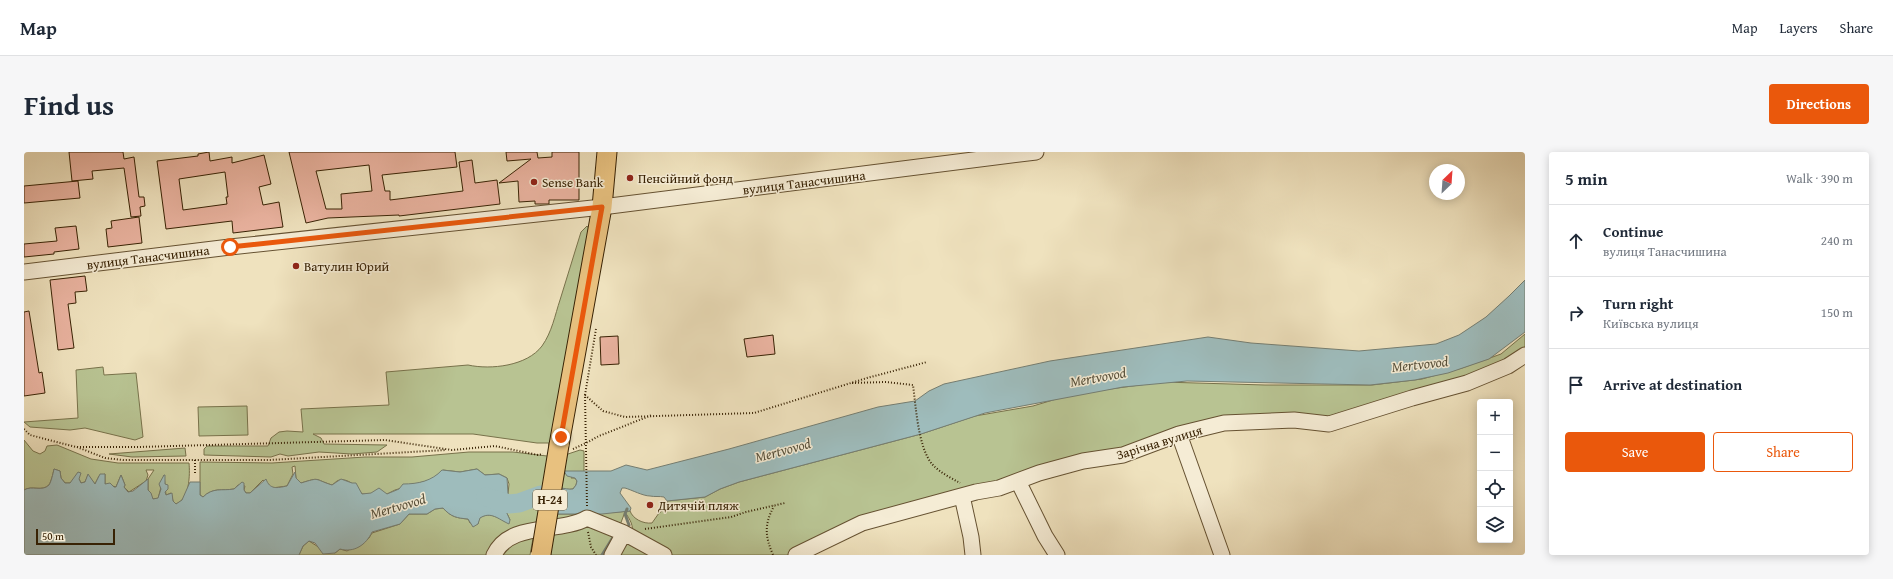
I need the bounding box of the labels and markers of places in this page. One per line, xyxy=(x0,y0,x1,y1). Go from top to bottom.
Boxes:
place label: Пенсійний фонд xyxy=(638,169,733,188)
place label: Sense Bank xyxy=(542,173,604,192)
marker: Пенсійний фонд xyxy=(625,173,635,183)
marker: Sense Bank xyxy=(529,177,539,187)
place label: Ватулин Юрий xyxy=(304,257,390,276)
marker: Ватулин Юрий xyxy=(291,261,301,271)
place label: Дитячій пляж xyxy=(657,496,739,515)
marker: Дитячій пляж xyxy=(645,500,655,510)

